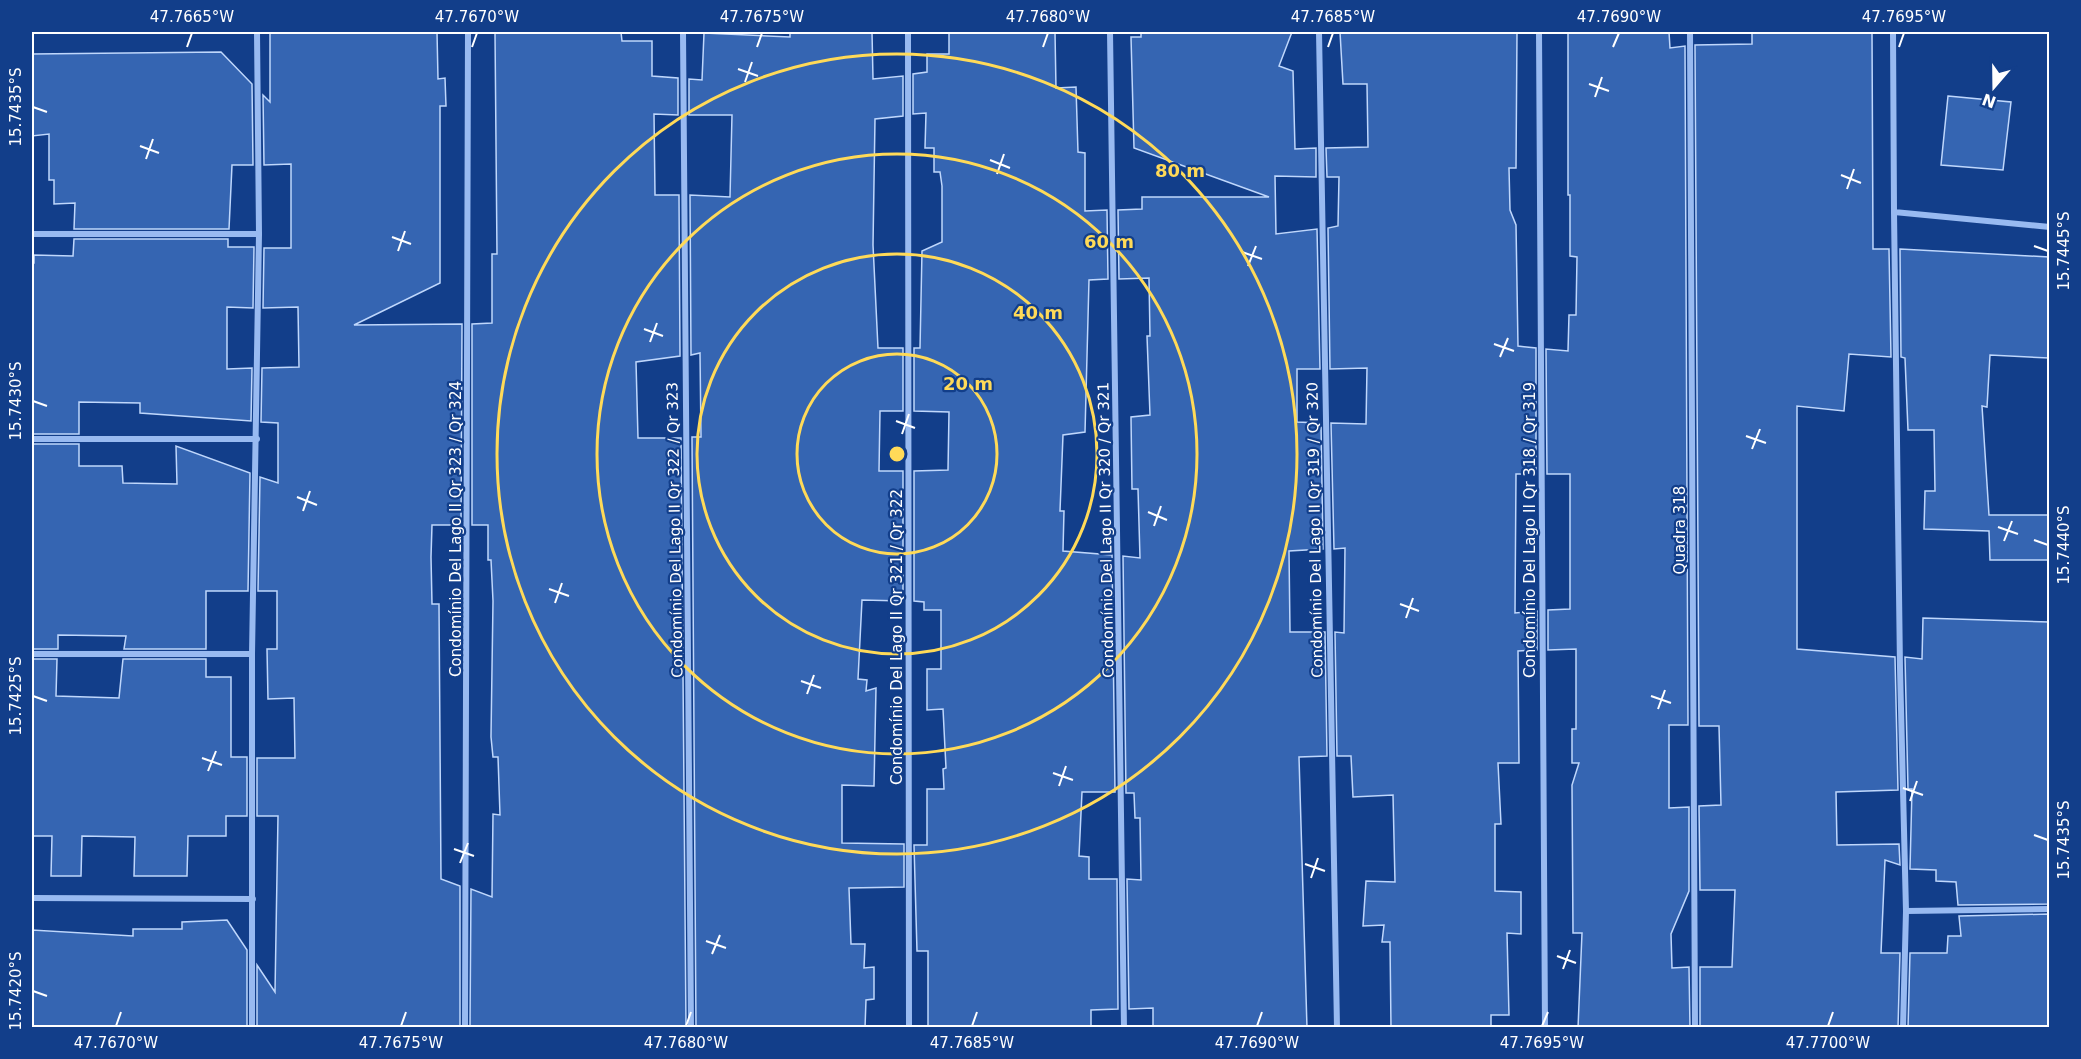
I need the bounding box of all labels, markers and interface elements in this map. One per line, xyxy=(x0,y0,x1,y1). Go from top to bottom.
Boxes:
text: 47.7665°W xyxy=(150,8,234,26)
text: 47.7670°W xyxy=(435,8,519,26)
text: 47.7675°W xyxy=(720,8,804,26)
text: 47.7680°W xyxy=(1006,8,1090,26)
text: 47.7685°W xyxy=(1291,8,1375,26)
text: 47.7690°W xyxy=(1577,8,1661,26)
text: 47.7695°W xyxy=(1862,8,1946,26)
north arrow xyxy=(1964,57,2024,117)
text: 15.7435°S xyxy=(7,67,25,147)
text: N xyxy=(1979,89,1999,112)
text: 80 m xyxy=(1155,160,1205,181)
text: 15.7445°S xyxy=(2055,211,2073,291)
text: 60 m xyxy=(1084,231,1134,252)
text: 40 m xyxy=(1013,302,1063,323)
text: 15.7430°S xyxy=(7,361,25,441)
text: 20 m xyxy=(943,373,993,394)
street label: Condomínio Del Lago II Qr 323 / Qr 324 xyxy=(447,381,465,677)
street label: Condomínio Del Lago II Qr 322 / Qr 323 xyxy=(663,382,687,678)
street label: Condomínio Del Lago II Qr 320 / Qr 321 xyxy=(1094,382,1118,678)
street label: Condomínio Del Lago II Qr 319 / Qr 320 xyxy=(1303,382,1327,678)
street label: Condomínio Del Lago II Qr 318 / Qr 319 xyxy=(1521,382,1539,678)
centre of rings xyxy=(887,444,907,464)
street label: Quadra 318 xyxy=(1671,486,1689,574)
street label: Condomínio Del Lago II Qr 321 / Qr 322 xyxy=(888,489,906,785)
text: 15.7440°S xyxy=(2055,505,2073,585)
text: 15.7425°S xyxy=(7,656,25,736)
text: 15.7435°S xyxy=(2055,800,2073,880)
text: 15.7420°S xyxy=(7,951,25,1031)
text: 47.7670°W xyxy=(74,1034,158,1052)
text: 47.7675°W xyxy=(359,1034,443,1052)
text: 47.7680°W xyxy=(644,1034,728,1052)
text: 47.7685°W xyxy=(930,1034,1014,1052)
text: 47.7690°W xyxy=(1215,1034,1299,1052)
text: 47.7695°W xyxy=(1500,1034,1584,1052)
text: 47.7700°W xyxy=(1786,1034,1870,1052)

